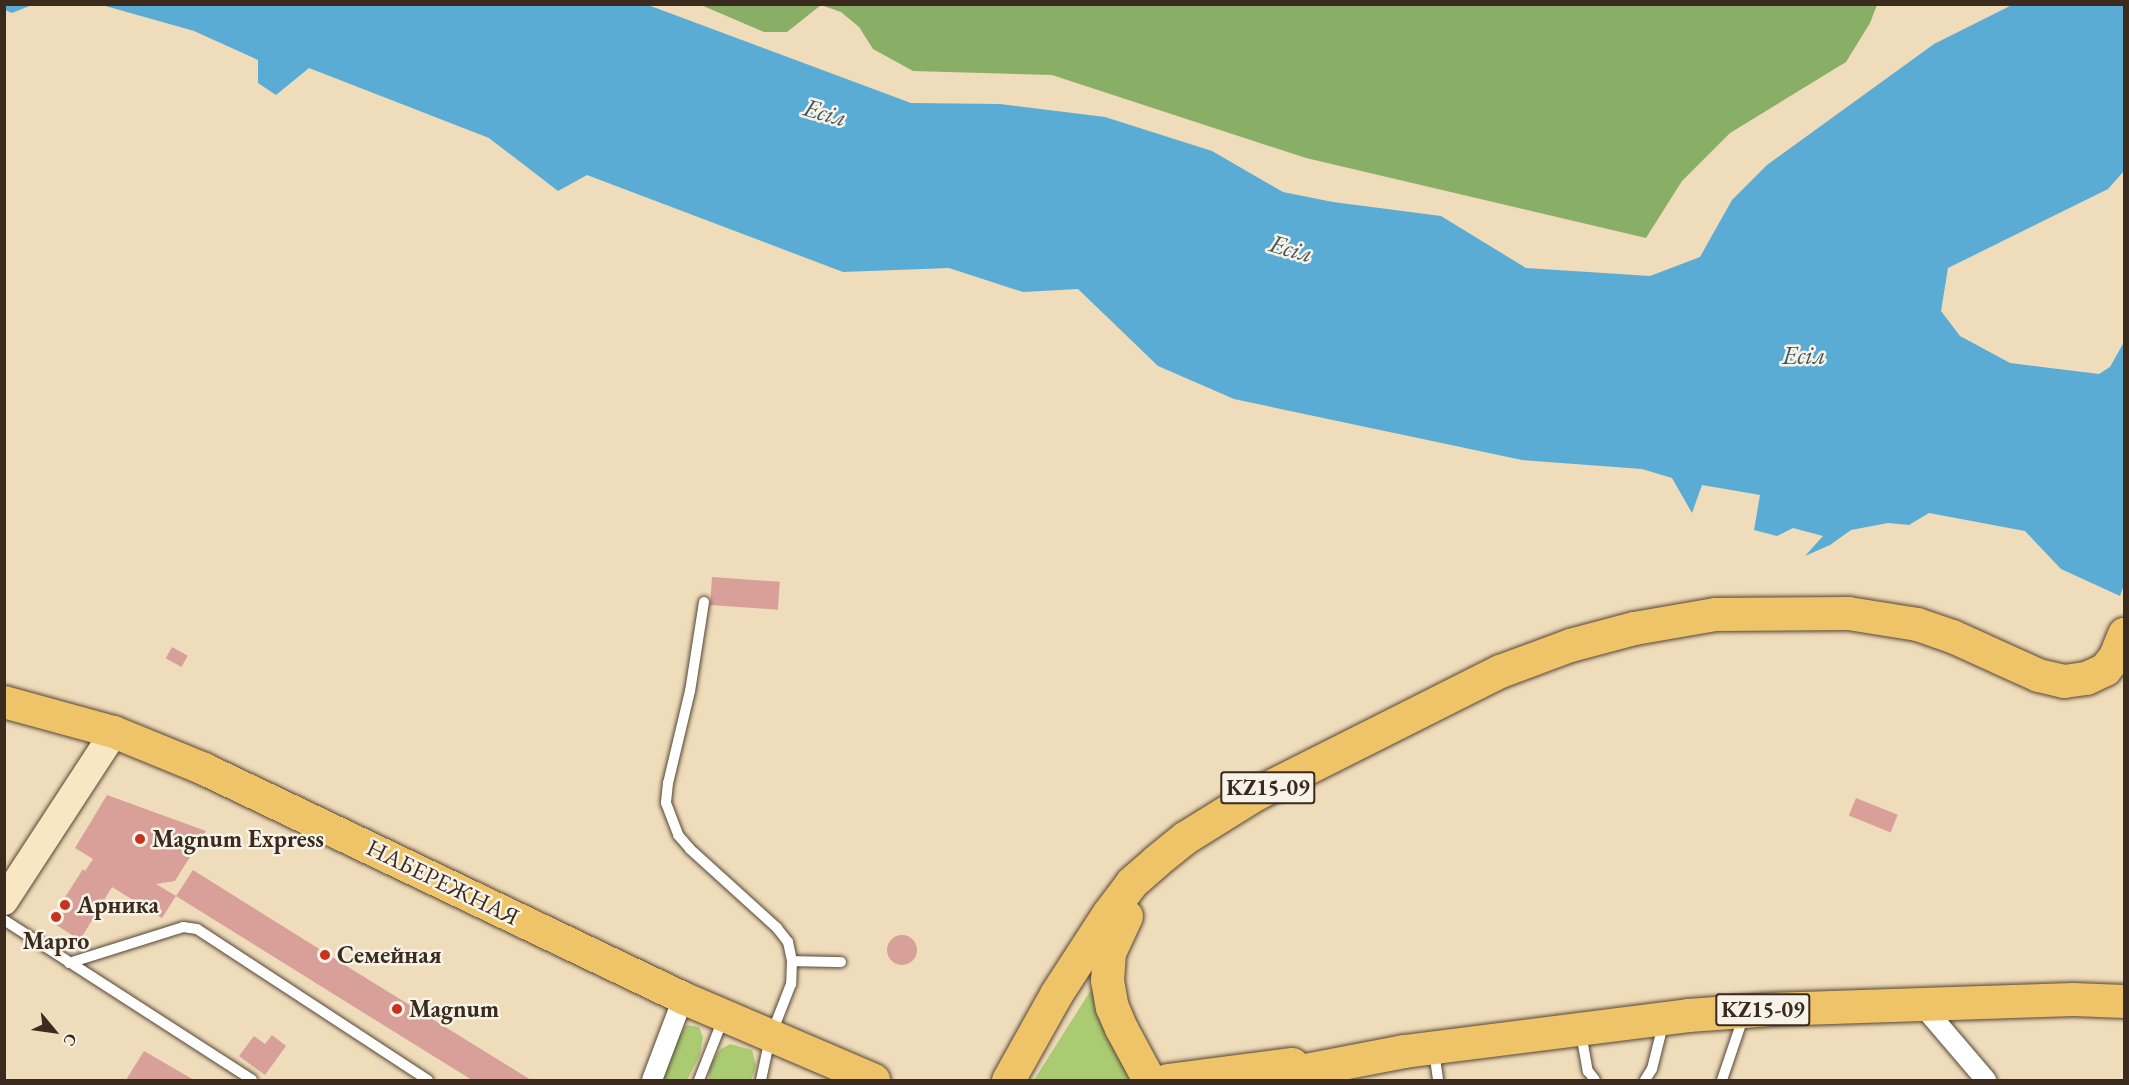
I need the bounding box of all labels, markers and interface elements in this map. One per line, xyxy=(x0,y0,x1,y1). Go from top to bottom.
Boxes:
water label: Есіл xyxy=(800,92,850,134)
water label: Есіл xyxy=(1266,228,1316,270)
water label: Есіл xyxy=(1782,340,1826,372)
road number: KZ15-09 xyxy=(1220,769,1316,807)
place label: Magnum Express xyxy=(152,825,324,853)
marker: Magnum Express xyxy=(133,832,147,846)
street label: НАБЕРЕЖНАЯ xyxy=(362,833,524,931)
place label: Арника xyxy=(77,891,159,919)
marker: Арника xyxy=(58,898,72,912)
marker: Марго xyxy=(49,910,63,924)
place label: Марго xyxy=(23,927,89,955)
place label: Семейная xyxy=(337,941,442,969)
marker: Семейная xyxy=(318,948,332,962)
road number: KZ15-09 xyxy=(1715,991,1811,1029)
place label: Magnum xyxy=(409,995,499,1023)
north arrow xyxy=(24,1001,84,1061)
marker: Magnum xyxy=(390,1002,404,1016)
text: С xyxy=(58,1030,82,1050)

